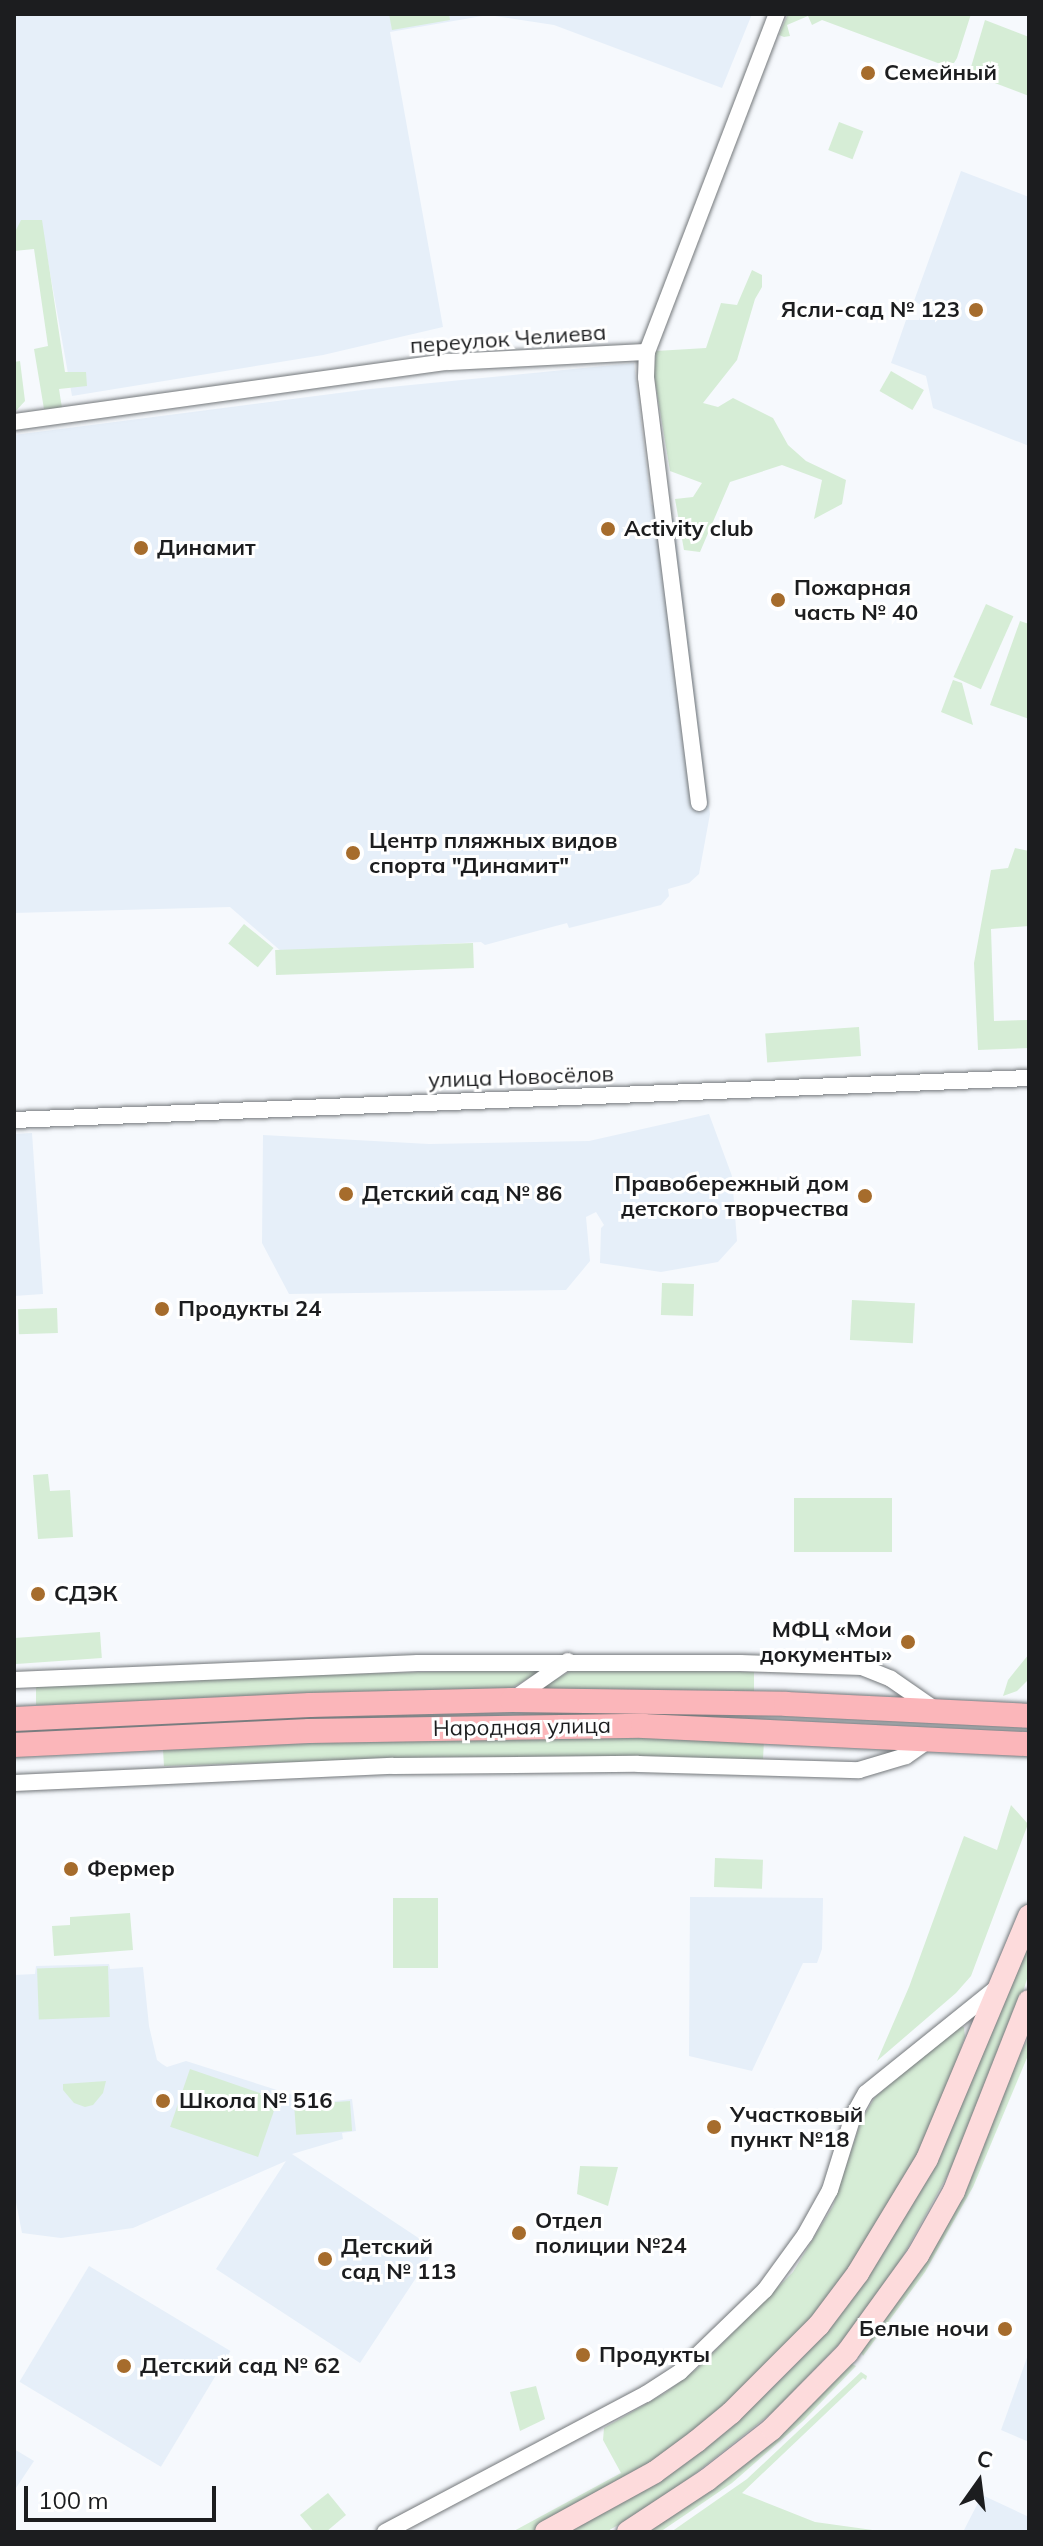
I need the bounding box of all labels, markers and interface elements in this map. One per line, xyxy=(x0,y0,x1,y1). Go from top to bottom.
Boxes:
place label: Семейный xyxy=(884,60,997,86)
marker: Семейный xyxy=(859,64,877,82)
place label: Ясли-сад № 123 xyxy=(781,297,960,323)
marker: Ясли-сад № 123 xyxy=(967,301,985,319)
street label: переулок Челиева xyxy=(409,319,607,359)
place label: Activity club xyxy=(624,516,753,542)
marker: Activity club xyxy=(599,520,617,538)
place label: Динамит xyxy=(157,535,256,561)
marker: Динамит xyxy=(132,539,150,557)
place label: Пожарная часть № 40 xyxy=(794,574,918,626)
marker: Пожарная часть № 40 xyxy=(769,591,787,609)
place label: Центр пляжных видов спорта "Динамит" xyxy=(369,827,617,878)
marker: Центр пляжных видов спорта "Динамит" xyxy=(344,844,362,862)
street label: улица Новосёлов xyxy=(428,1061,614,1093)
place label: Правобережный дом детского творчества xyxy=(614,1170,849,1222)
place label: Детский сад № 86 xyxy=(362,1181,562,1207)
marker: Детский сад № 86 xyxy=(337,1185,355,1203)
marker: Правобережный дом детского творчества xyxy=(856,1187,874,1205)
place label: Продукты 24 xyxy=(178,1296,321,1322)
marker: Продукты 24 xyxy=(153,1300,171,1318)
place label: СДЭК xyxy=(54,1581,118,1607)
marker: СДЭК xyxy=(29,1585,47,1603)
place label: МФЦ «Мои документы» xyxy=(760,1616,892,1668)
marker: МФЦ «Мои документы» xyxy=(899,1633,917,1651)
street label: Народная улица xyxy=(433,1712,611,1742)
place label: Фермер xyxy=(87,1856,175,1882)
marker: Фермер xyxy=(62,1860,80,1878)
place label: Школа № 516 xyxy=(179,2088,332,2114)
marker: Школа № 516 xyxy=(154,2092,172,2110)
place label: Участковый пункт №18 xyxy=(730,2101,863,2152)
marker: Участковый пункт №18 xyxy=(705,2118,723,2136)
place label: Отдел полиции №24 xyxy=(535,2207,687,2258)
marker: Отдел полиции №24 xyxy=(510,2224,528,2242)
place label: Детский сад № 113 xyxy=(341,2233,456,2284)
marker: Детский сад № 113 xyxy=(316,2250,334,2268)
place label: Белые ночи xyxy=(859,2316,989,2342)
marker: Белые ночи xyxy=(996,2320,1014,2338)
place label: Продукты xyxy=(599,2342,710,2368)
marker: Продукты xyxy=(574,2346,592,2364)
place label: Детский сад № 62 xyxy=(140,2353,340,2379)
marker: Детский сад № 62 xyxy=(115,2357,133,2375)
north arrow xyxy=(939,2442,1019,2522)
text: С xyxy=(974,2443,996,2474)
scale bar xyxy=(28,2470,220,2520)
text: 100 m xyxy=(38,2485,109,2515)

